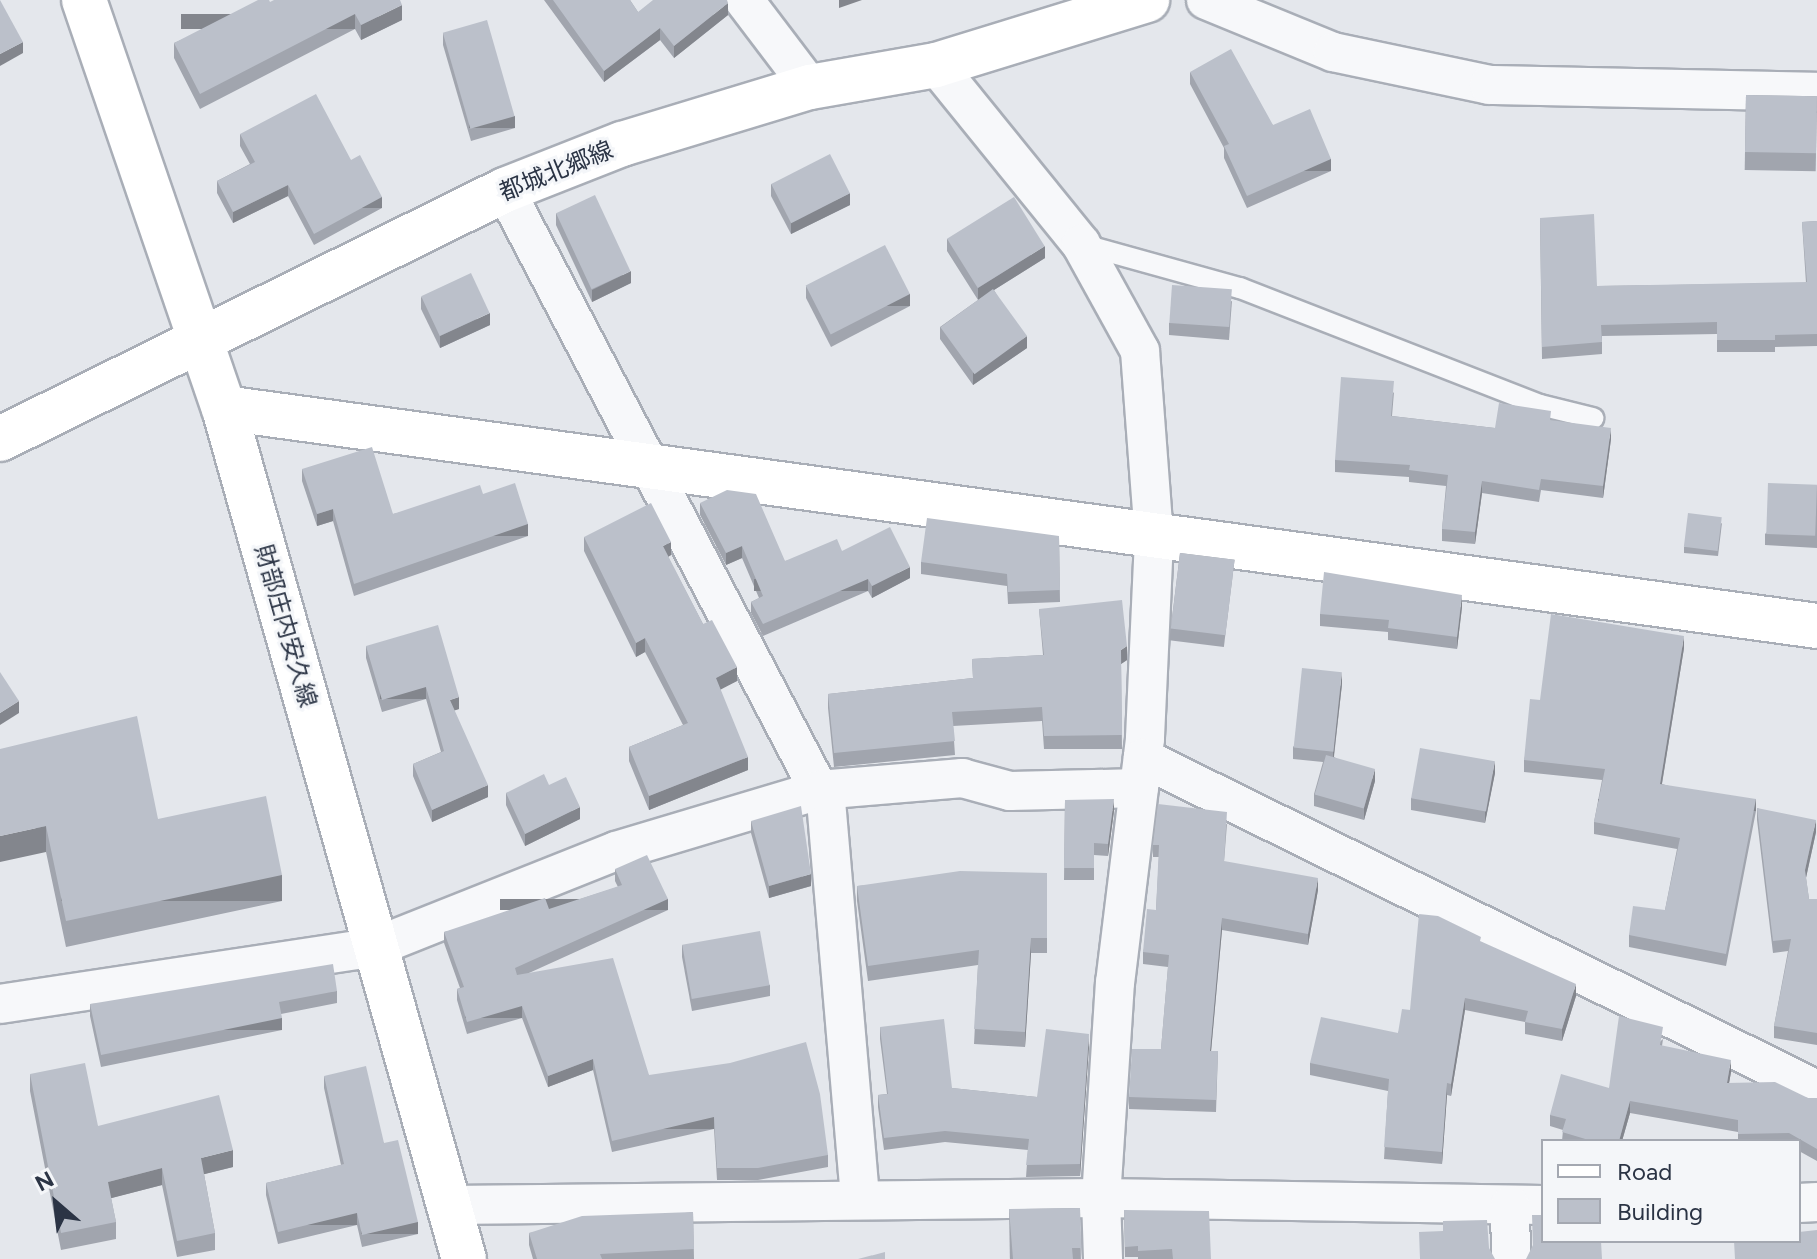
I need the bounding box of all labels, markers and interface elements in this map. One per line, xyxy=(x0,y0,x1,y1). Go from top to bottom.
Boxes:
street label: 都城北郷線 xyxy=(495,135,617,207)
street label: 財部庄内安久線 xyxy=(249,541,323,711)
legend xyxy=(1541,1139,1801,1243)
text: Road xyxy=(1617,1157,1672,1186)
north arrow xyxy=(16,1163,96,1243)
text: N xyxy=(31,1165,58,1197)
text: Building xyxy=(1617,1197,1703,1226)

